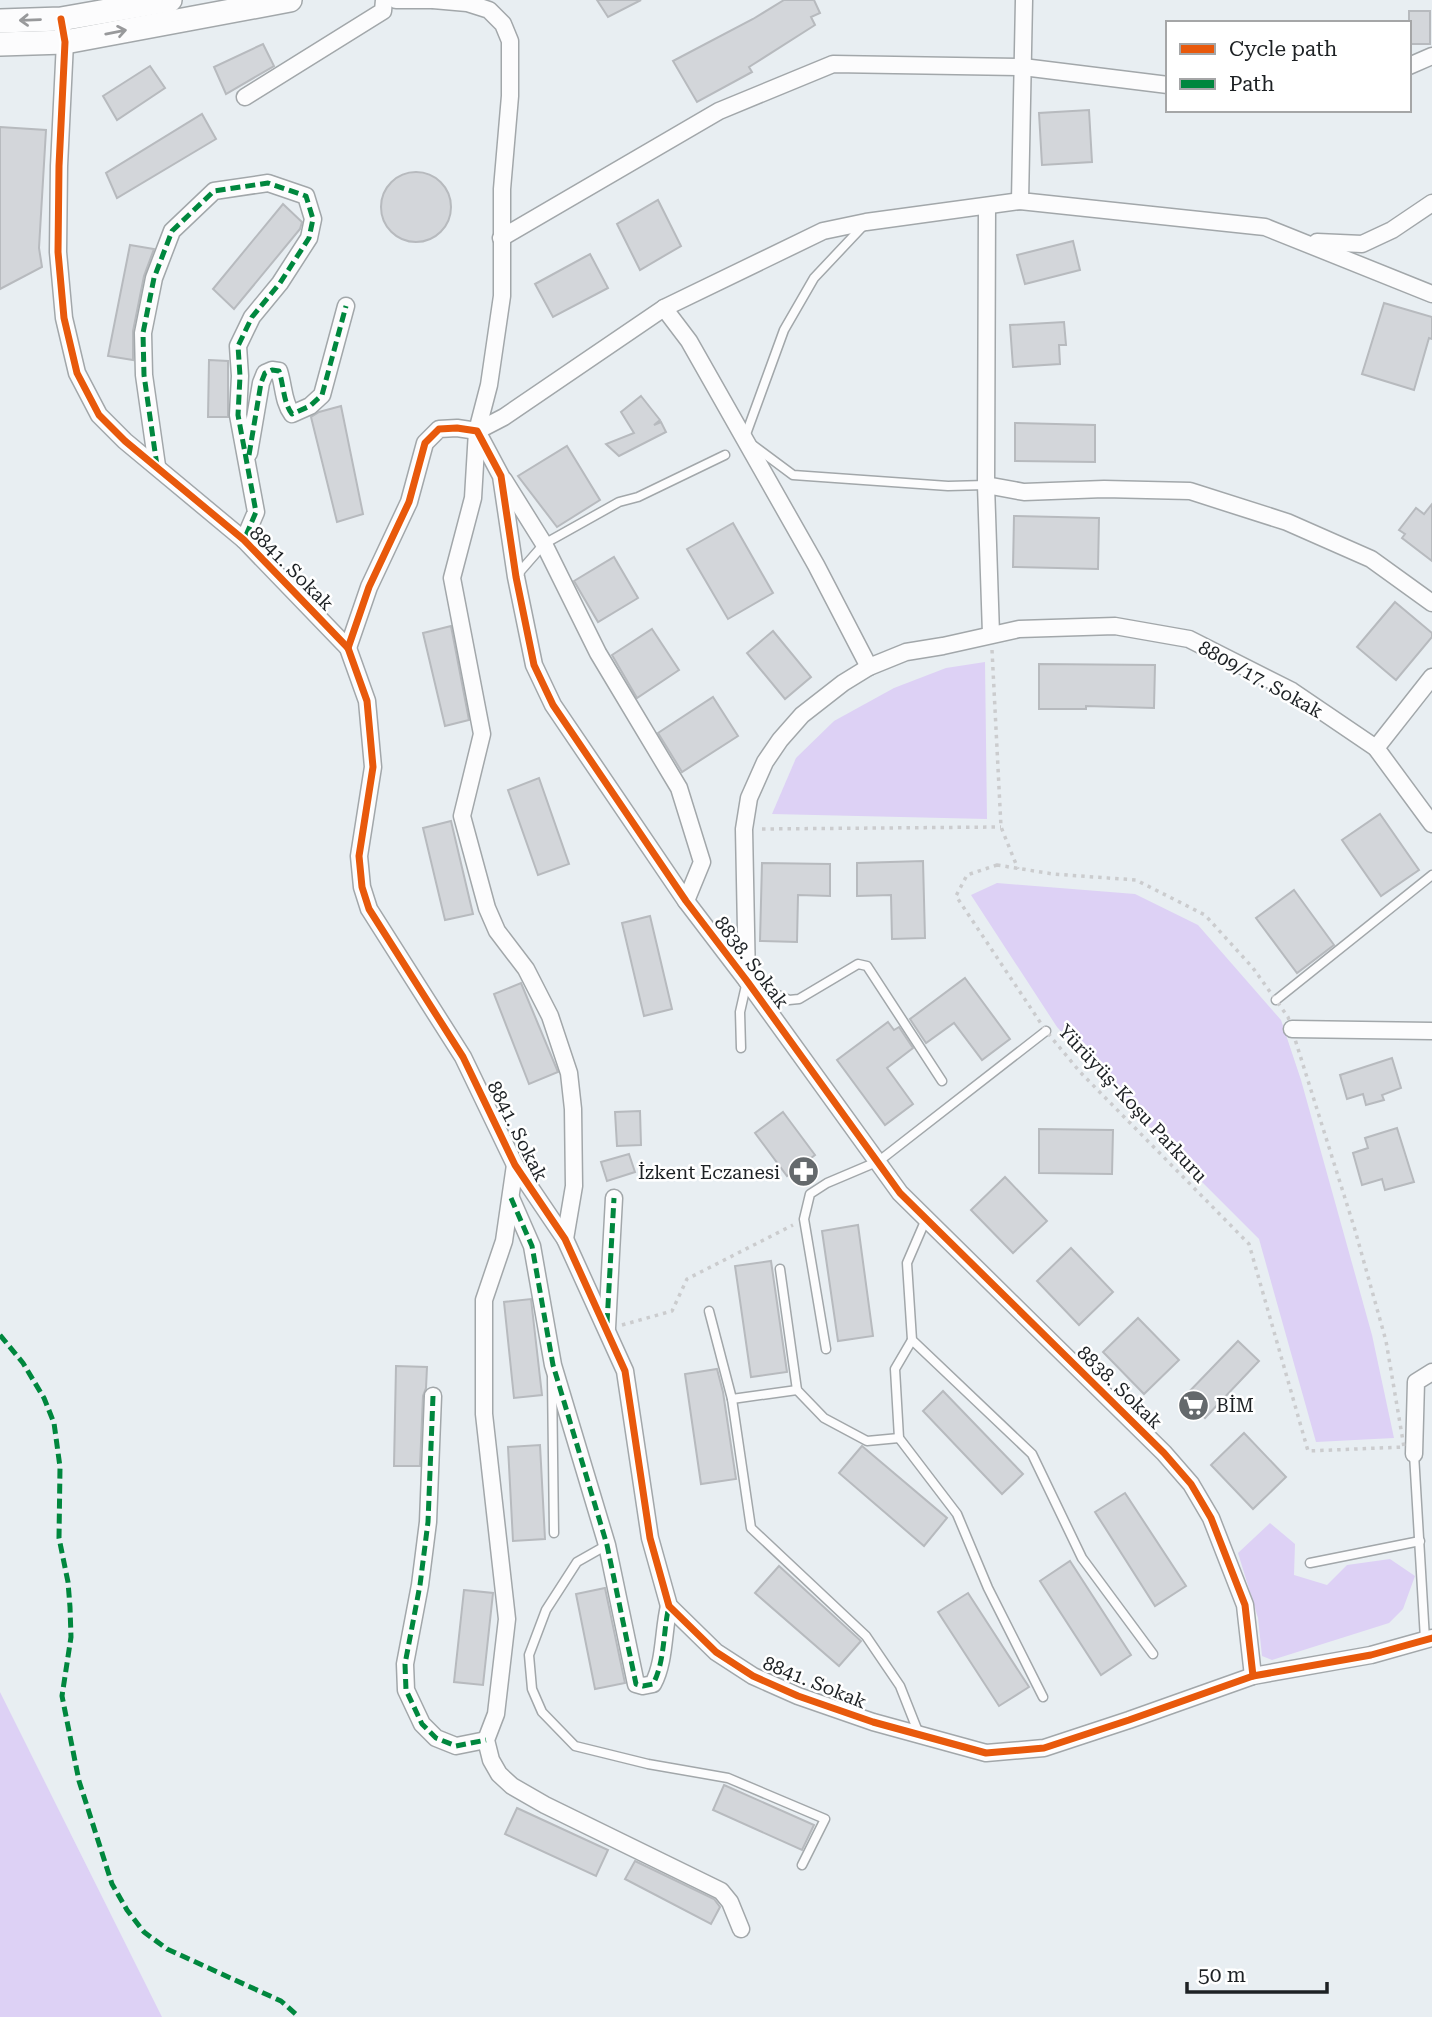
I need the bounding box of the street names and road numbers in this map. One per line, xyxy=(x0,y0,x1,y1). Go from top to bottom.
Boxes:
street label: 8841. Sokak xyxy=(245,521,339,615)
street label: 8809/17. Sokak xyxy=(1194,636,1327,723)
street label: 8838. Sokak xyxy=(709,912,794,1013)
street label: Yürüyüş-Koşu Parkuru xyxy=(1053,1019,1212,1187)
street label: 8841. Sokak xyxy=(482,1077,553,1185)
street label: 8838. Sokak xyxy=(1072,1341,1167,1434)
street label: 8841. Sokak xyxy=(760,1651,870,1714)

